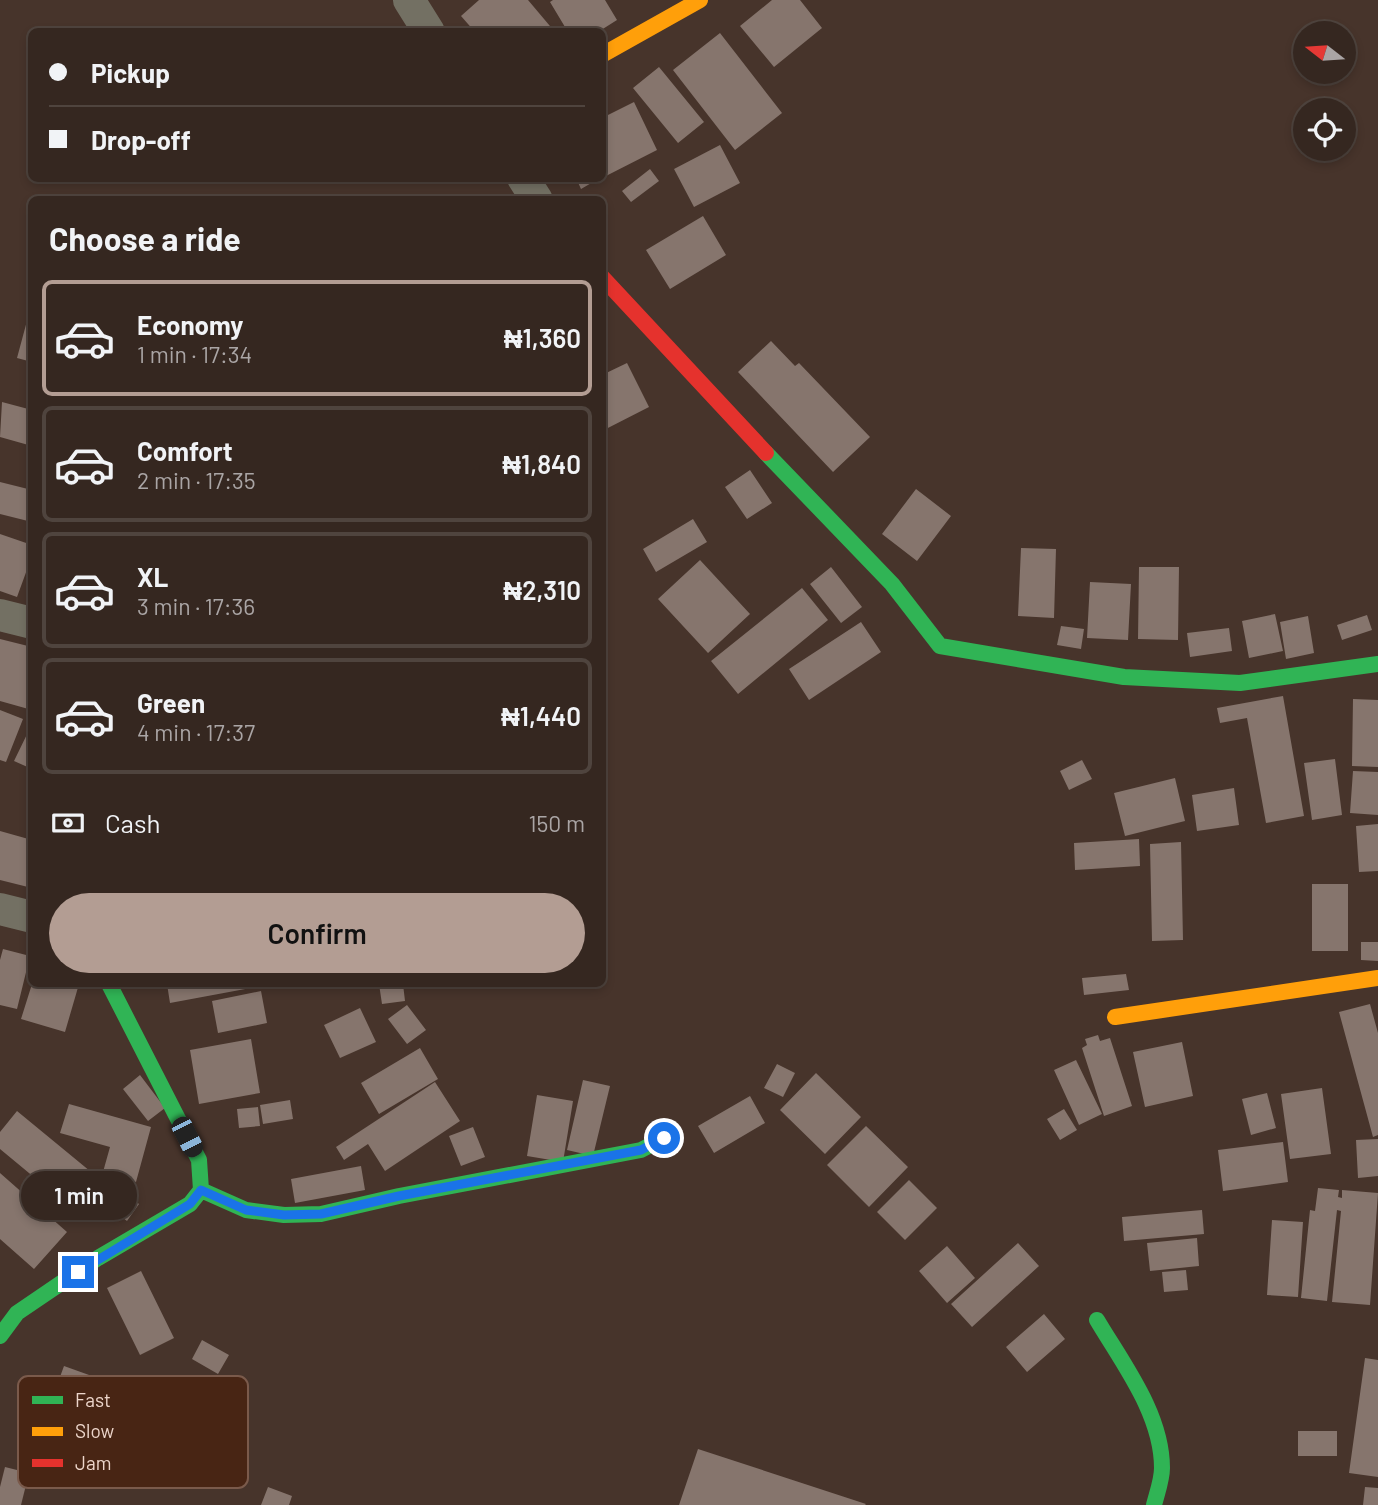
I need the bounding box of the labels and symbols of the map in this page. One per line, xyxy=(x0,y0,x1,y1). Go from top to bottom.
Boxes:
north arrow xyxy=(1293,21,1356,84)
car xyxy=(169,1114,206,1160)
route start xyxy=(648,1122,680,1154)
callout: 1 min xyxy=(20,1170,136,1220)
route end xyxy=(62,1256,94,1288)
legend xyxy=(18,1376,248,1488)
text: Fast xyxy=(75,1388,111,1411)
text: Slow xyxy=(75,1419,114,1442)
text: Jam xyxy=(75,1451,111,1474)

